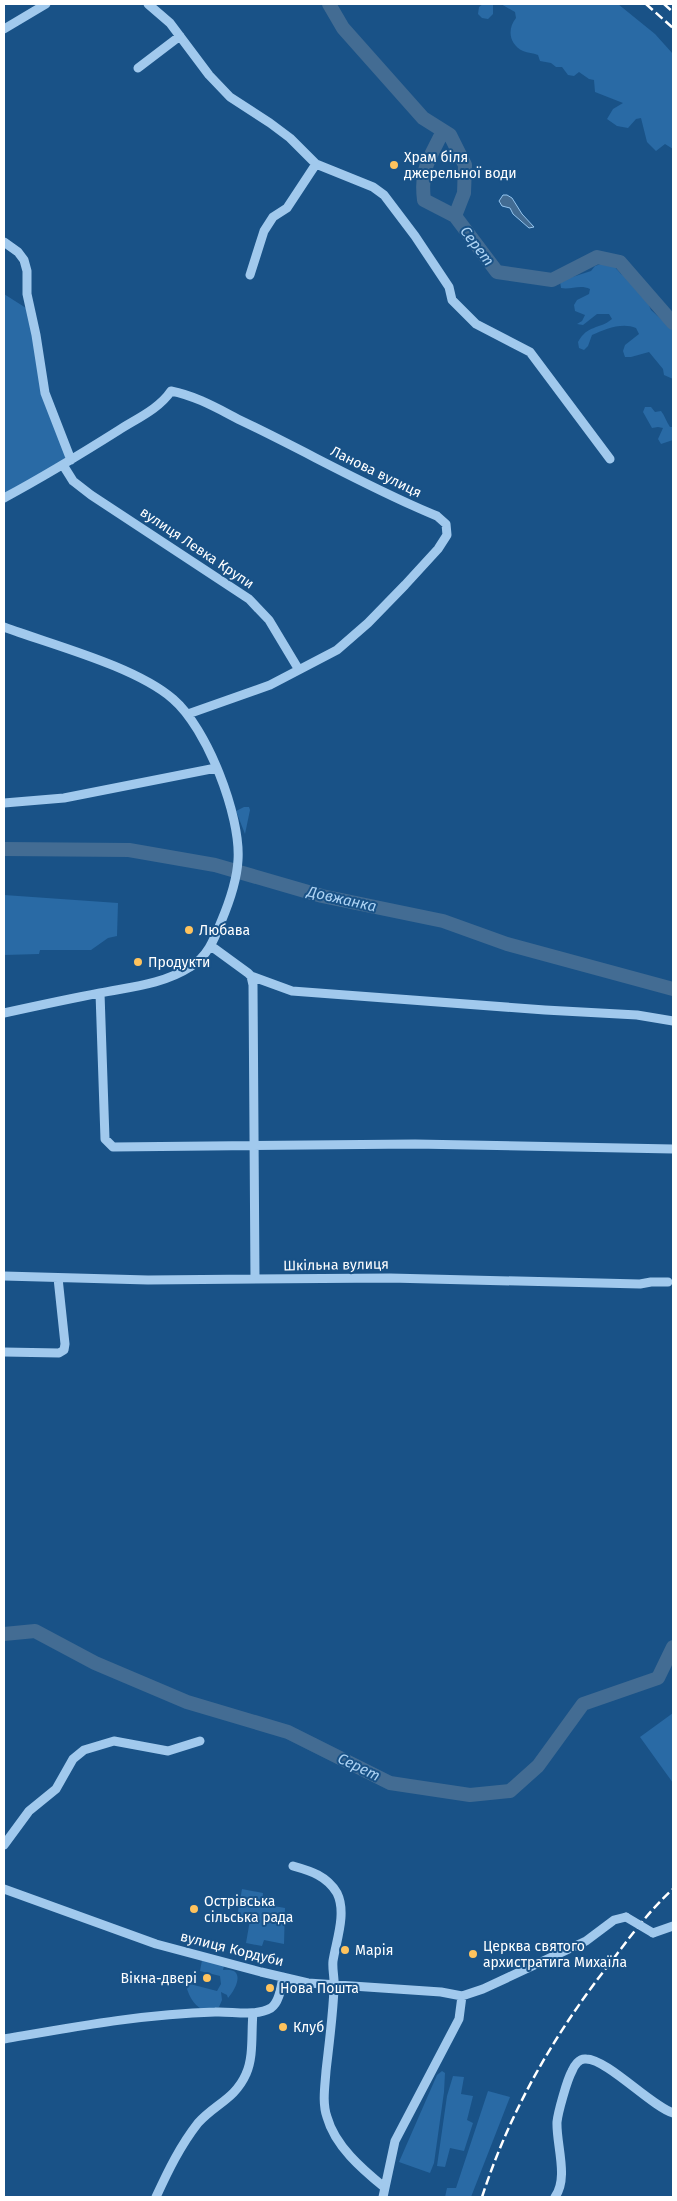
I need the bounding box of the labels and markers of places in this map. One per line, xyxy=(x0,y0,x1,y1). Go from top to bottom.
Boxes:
place label: Храм біля джерельної води xyxy=(404,149,517,182)
marker: Храм біля джерельної води xyxy=(388,159,400,171)
place label: Любава xyxy=(199,922,250,939)
marker: Любава xyxy=(183,924,195,936)
place label: Продукти xyxy=(148,954,210,971)
marker: Продукти xyxy=(132,956,144,968)
place label: Острівська сільська рада xyxy=(204,1893,293,1926)
marker: Острівська сільська рада xyxy=(188,1903,200,1915)
place label: Церква святого архистратига Михаїла xyxy=(483,1938,627,1971)
place label: Марія xyxy=(355,1942,394,1959)
marker: Марія xyxy=(339,1944,351,1956)
marker: Церква святого архистратига Михаїла xyxy=(467,1948,479,1960)
place label: Вікна-двері xyxy=(121,1970,197,1987)
marker: Вікна-двері xyxy=(201,1972,213,1984)
place label: Нова Пошта xyxy=(280,1980,359,1997)
marker: Нова Пошта xyxy=(264,1982,276,1994)
place label: Клуб xyxy=(293,2019,324,2036)
marker: Клуб xyxy=(277,2021,289,2033)

